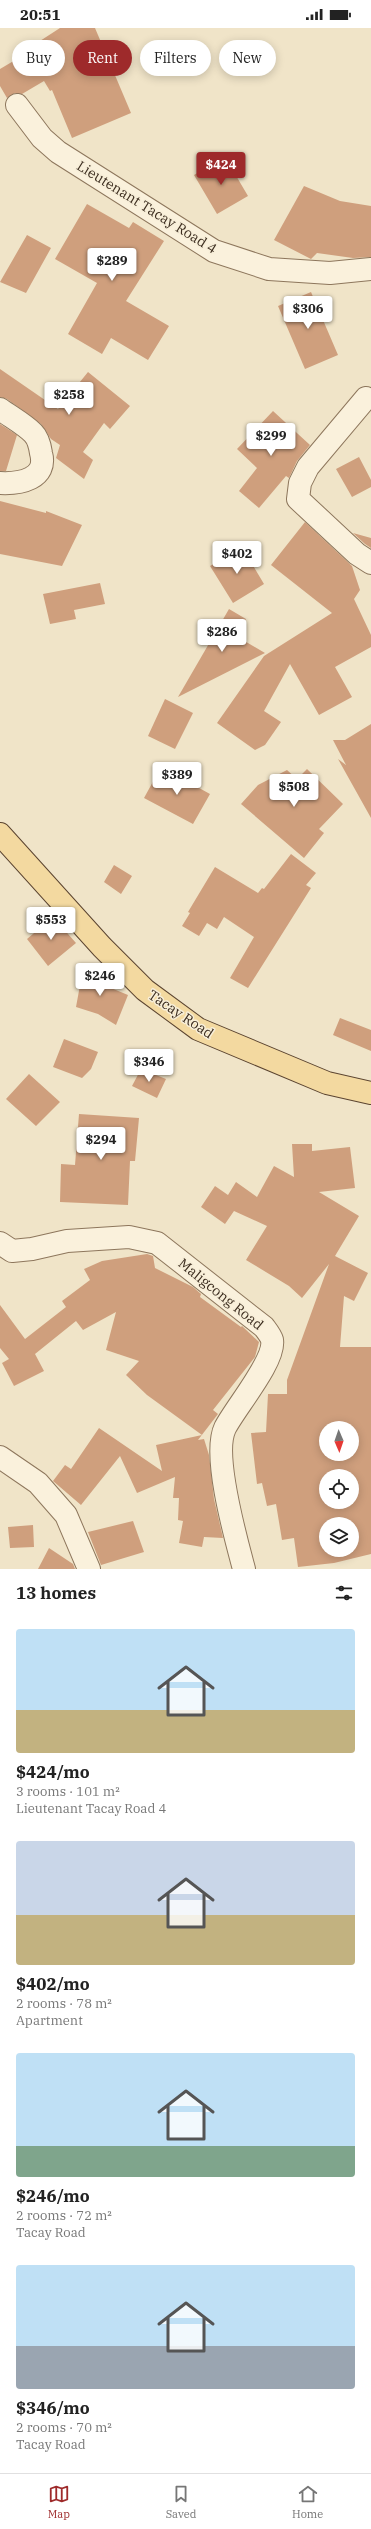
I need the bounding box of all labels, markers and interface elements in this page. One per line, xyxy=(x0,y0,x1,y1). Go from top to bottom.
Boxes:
text: 20:51 xyxy=(20,5,61,24)
chip: Buy xyxy=(12,40,65,76)
chip: Rent xyxy=(73,40,132,76)
chip: Filters xyxy=(140,40,211,76)
chip: New xyxy=(219,40,276,76)
pin: $424 xyxy=(197,152,245,186)
text: $424 xyxy=(205,156,237,173)
street label: Lieutenant Tacay Road 4 xyxy=(74,157,220,257)
pin: $289 xyxy=(88,248,136,282)
text: $289 xyxy=(96,252,128,269)
pin: $306 xyxy=(284,296,332,330)
text: $306 xyxy=(292,300,324,317)
pin: $258 xyxy=(45,382,93,416)
text: $258 xyxy=(53,386,85,403)
pin: $299 xyxy=(247,423,295,457)
text: $299 xyxy=(255,427,287,444)
pin: $402 xyxy=(213,541,261,575)
text: $402 xyxy=(221,545,253,562)
pin: $286 xyxy=(198,619,246,653)
text: $286 xyxy=(206,623,238,640)
pin: $389 xyxy=(153,762,201,796)
text: $389 xyxy=(161,766,193,783)
pin: $508 xyxy=(270,774,318,808)
text: $508 xyxy=(278,778,310,795)
pin: $553 xyxy=(27,907,75,941)
text: $553 xyxy=(35,911,67,928)
pin: $246 xyxy=(76,963,124,997)
text: $246 xyxy=(84,967,116,984)
street label: Tacay Road xyxy=(145,986,218,1043)
pin: $346 xyxy=(125,1049,173,1083)
text: $346 xyxy=(133,1053,165,1070)
pin: $294 xyxy=(77,1127,125,1161)
text: $294 xyxy=(85,1131,117,1148)
street label: Maligcong Road xyxy=(175,1254,268,1334)
north arrow xyxy=(319,1421,359,1461)
map controls xyxy=(319,1421,359,1557)
button: locate xyxy=(319,1469,359,1509)
button: layers xyxy=(319,1517,359,1557)
text: 13 homes xyxy=(16,1582,96,1604)
icon: filters xyxy=(333,1582,355,1604)
icon: home xyxy=(150,1655,222,1727)
text: $424/mo xyxy=(16,1761,90,1783)
text: 3 rooms · 101 m² xyxy=(16,1783,120,1800)
text: Lieutenant Tacay Road 4 xyxy=(16,1800,166,1817)
icon: home xyxy=(150,1867,222,1939)
text: $402/mo xyxy=(16,1973,90,1995)
text: 2 rooms · 78 m² xyxy=(16,1995,112,2012)
text: Apartment xyxy=(16,2012,83,2029)
icon: home xyxy=(150,2079,222,2151)
text: $246/mo xyxy=(16,2185,90,2207)
text: 2 rooms · 72 m² xyxy=(16,2207,112,2224)
text: Tacay Road xyxy=(16,2224,86,2241)
icon: home xyxy=(150,2291,222,2363)
text: $346/mo xyxy=(16,2397,90,2419)
text: 2 rooms · 70 m² xyxy=(16,2419,112,2436)
text: Tacay Road xyxy=(16,2436,86,2453)
tab: Map xyxy=(48,2483,70,2521)
tab: Saved xyxy=(166,2483,196,2521)
tab: Home xyxy=(292,2483,323,2521)

